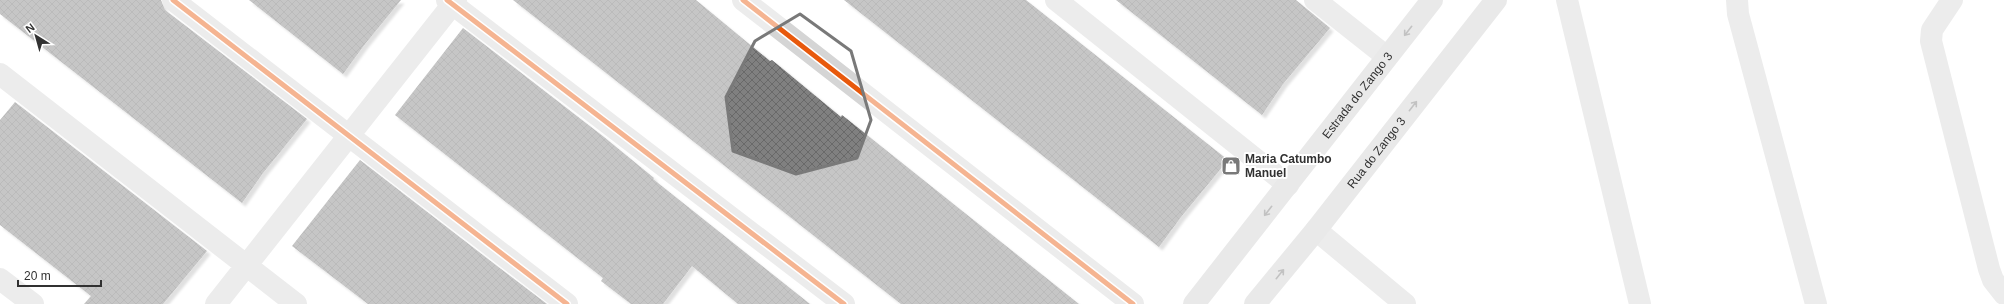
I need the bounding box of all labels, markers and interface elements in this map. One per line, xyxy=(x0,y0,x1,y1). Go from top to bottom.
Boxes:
north arrow xyxy=(16,16,56,56)
text: N xyxy=(23,21,37,35)
one-way arrow xyxy=(1403,25,1412,36)
street label: Estrada do Zango 3 xyxy=(1319,49,1396,141)
one-way arrow xyxy=(1408,101,1417,112)
street label: Rua do Zango 3 xyxy=(1344,114,1409,191)
place label: Maria Catumbo Manuel xyxy=(1245,152,1332,180)
shop icon: Maria Catumbo Manuel xyxy=(1220,155,1242,177)
one-way arrow xyxy=(1263,205,1272,216)
scale bar xyxy=(18,262,101,288)
one-way arrow xyxy=(1275,268,1284,279)
text: 20 m xyxy=(24,269,51,283)

